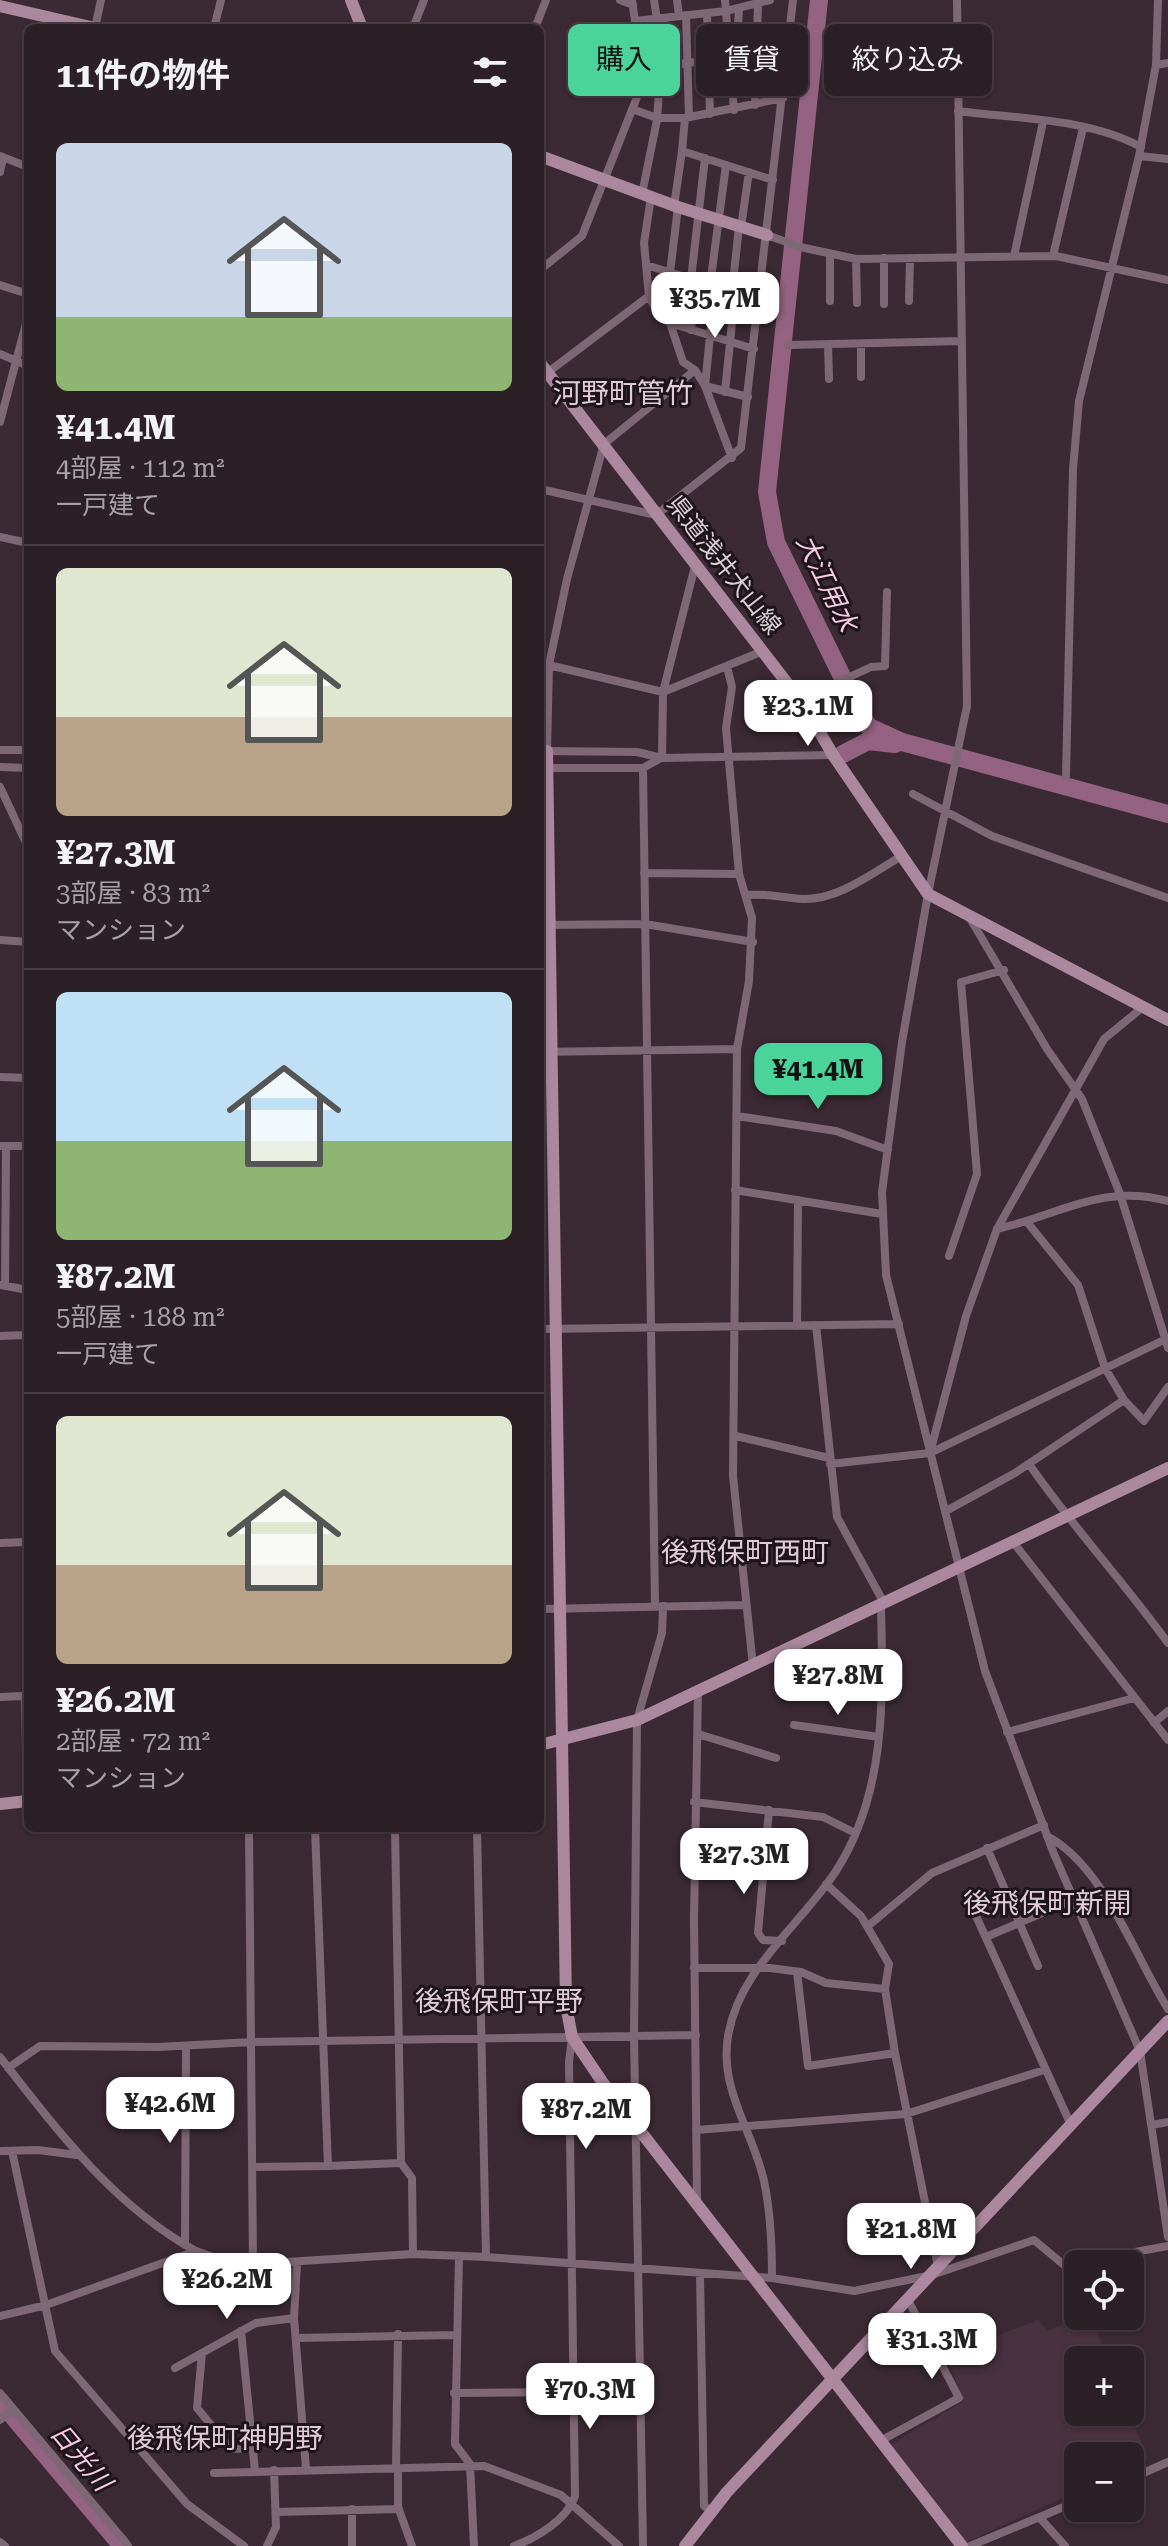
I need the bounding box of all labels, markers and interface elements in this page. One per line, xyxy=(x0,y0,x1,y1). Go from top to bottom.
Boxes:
chip: 購入 xyxy=(568,24,680,96)
chip: 賃貸 xyxy=(696,24,808,96)
chip: 絞り込み xyxy=(824,24,992,96)
icon: filters xyxy=(468,50,512,94)
text: 11件の物件 xyxy=(56,55,230,95)
icon: home xyxy=(212,195,356,339)
pin: ¥35.7M xyxy=(650,272,780,340)
text: ¥35.7M xyxy=(669,283,761,313)
district label: 河野町管竹 xyxy=(553,377,693,410)
text: ¥41.4M xyxy=(56,407,176,447)
text: 4部屋 · 112 m² xyxy=(56,453,225,483)
text: 一戸建て xyxy=(56,490,160,520)
street label: 県道浅井犬山線 xyxy=(661,490,787,640)
water label: 大江用水 xyxy=(791,530,865,639)
icon: home xyxy=(212,620,356,764)
pin: ¥23.1M xyxy=(743,680,873,748)
text: ¥23.1M xyxy=(762,691,854,721)
text: ¥27.3M xyxy=(56,832,176,872)
text: 3部屋 · 83 m² xyxy=(56,878,210,908)
text: マンション xyxy=(56,915,186,945)
pin: ¥41.4M xyxy=(753,1043,883,1111)
icon: home xyxy=(212,1044,356,1188)
text: ¥41.4M xyxy=(772,1054,864,1084)
text: ¥87.2M xyxy=(56,1256,176,1296)
text: 5部屋 · 188 m² xyxy=(56,1302,225,1332)
text: 一戸建て xyxy=(56,1339,160,1369)
icon: home xyxy=(212,1468,356,1612)
district label: 後飛保町西町 xyxy=(661,1536,829,1569)
pin: ¥27.8M xyxy=(773,1649,903,1717)
text: ¥27.8M xyxy=(792,1660,884,1690)
text: ¥26.2M xyxy=(56,1680,176,1720)
text: 2部屋 · 72 m² xyxy=(56,1726,210,1756)
text: マンション xyxy=(56,1763,186,1793)
pin: ¥27.3M xyxy=(679,1828,809,1896)
text: ¥27.3M xyxy=(698,1839,790,1869)
district label: 後飛保町新開 xyxy=(963,1887,1131,1920)
district label: 後飛保町平野 xyxy=(415,1985,583,2018)
pin: ¥42.6M xyxy=(105,2077,235,2145)
pin: ¥87.2M xyxy=(521,2083,651,2151)
text: ¥42.6M xyxy=(124,2088,216,2118)
text: ¥87.2M xyxy=(540,2094,632,2124)
pin: ¥21.8M xyxy=(846,2203,976,2271)
text: ¥21.8M xyxy=(865,2214,957,2244)
map controls xyxy=(1064,2250,1144,2522)
button: locate xyxy=(1064,2250,1144,2330)
pin: ¥26.2M xyxy=(162,2253,292,2321)
text: ¥26.2M xyxy=(181,2264,273,2294)
pin: ¥31.3M xyxy=(867,2313,997,2381)
text: ¥31.3M xyxy=(886,2324,978,2354)
button: + xyxy=(1064,2346,1144,2426)
pin: ¥70.3M xyxy=(525,2363,655,2431)
text: ¥70.3M xyxy=(544,2374,636,2404)
water label: 日光川 xyxy=(44,2417,119,2499)
district label: 後飛保町神明野 xyxy=(127,2422,323,2455)
button: − xyxy=(1064,2442,1144,2522)

